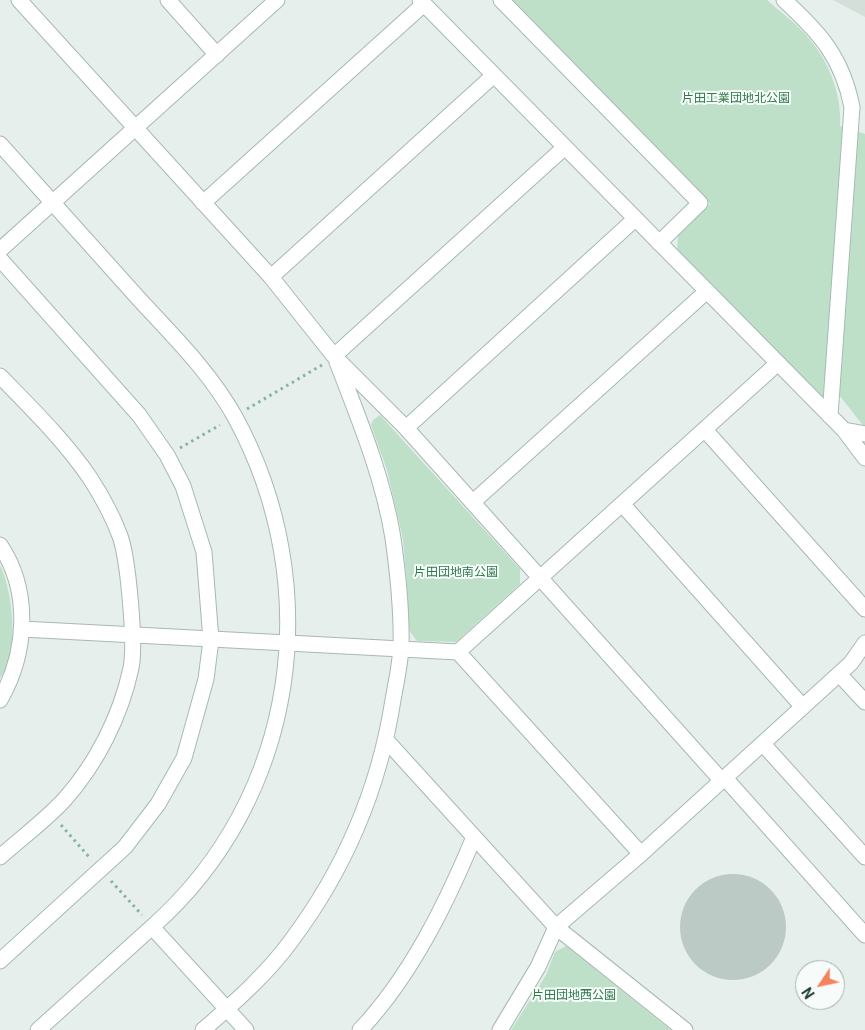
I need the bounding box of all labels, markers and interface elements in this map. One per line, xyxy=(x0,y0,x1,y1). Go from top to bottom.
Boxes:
park label: 片田工業団地北公園 xyxy=(682,92,790,106)
park label: 片田団地南公園 xyxy=(414,566,498,580)
north arrow xyxy=(795,960,845,1010)
text: N xyxy=(799,984,818,1001)
park label: 片田団地西公園 xyxy=(532,989,616,1003)

